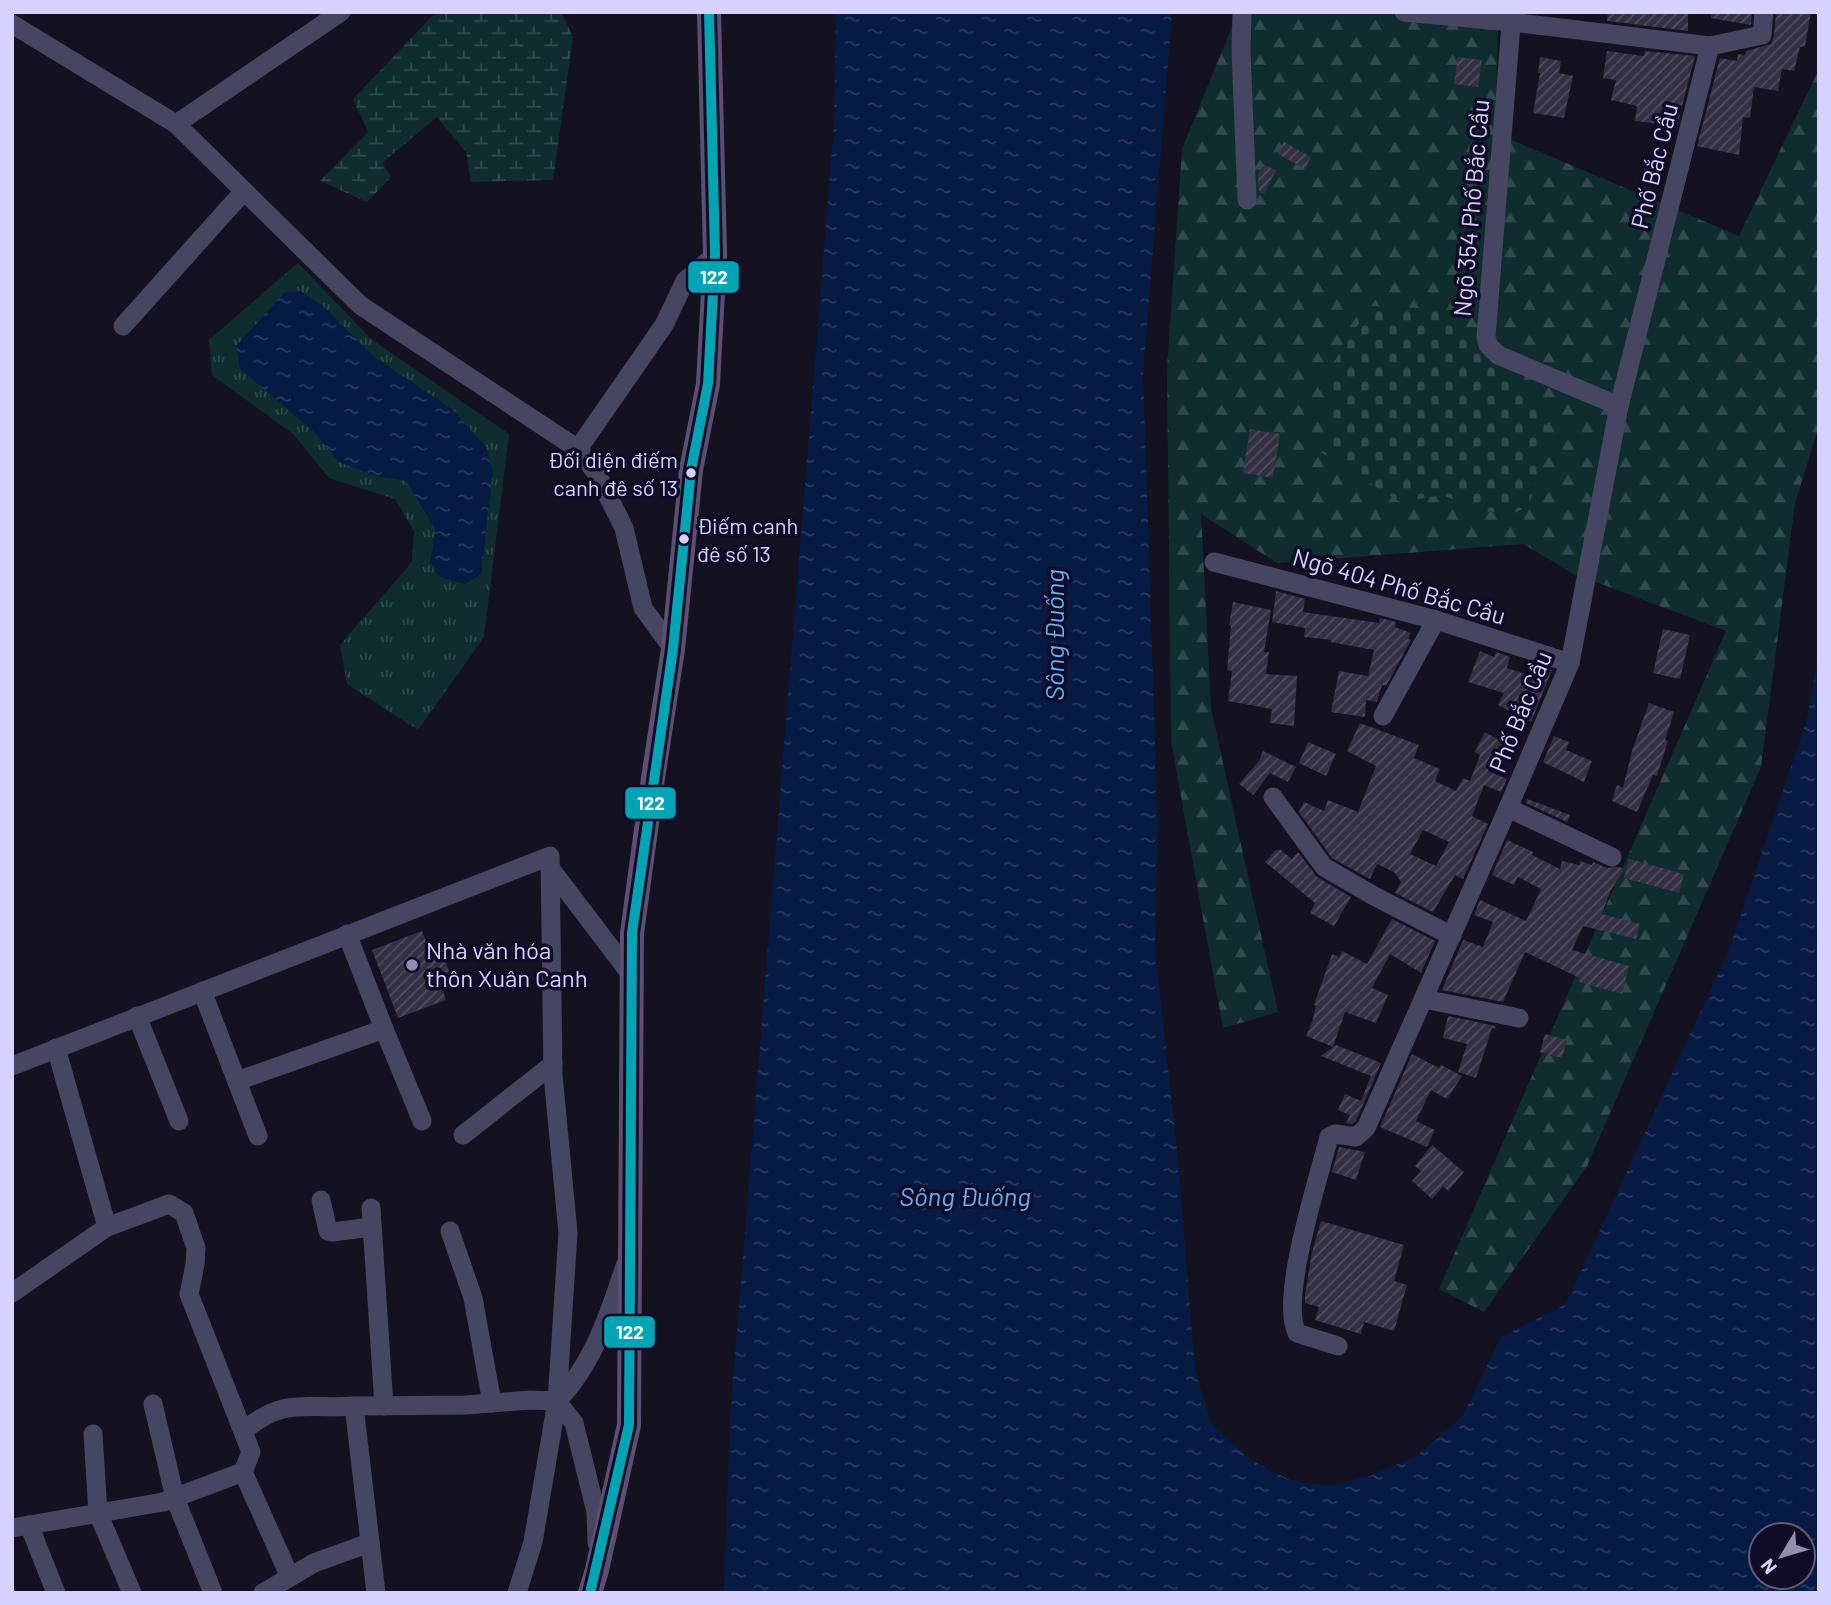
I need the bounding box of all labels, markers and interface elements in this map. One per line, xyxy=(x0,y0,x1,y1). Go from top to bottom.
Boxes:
street label: Ngõ 354 Phố Bắc Cầu xyxy=(1447,98,1494,318)
street label: Phố Bắc Cầu xyxy=(1624,100,1683,231)
line badge: 122 xyxy=(687,260,740,294)
text: 122 xyxy=(700,265,728,288)
place label: Đối diện điếm canh đê số 13 xyxy=(548,446,678,500)
marker: Đối diện điếm canh đê số 13 xyxy=(684,466,698,480)
place label: Điếm canh đê số 13 xyxy=(697,512,798,566)
marker: Điếm canh đê số 13 xyxy=(677,532,691,546)
street label: Ngõ 404 Phố Bắc Cầu xyxy=(1290,541,1509,630)
water label: Sông Đuống xyxy=(1038,569,1069,701)
street label: Phố Bắc Cầu xyxy=(1482,646,1557,776)
line badge: 122 xyxy=(624,786,677,820)
text: 122 xyxy=(637,791,665,814)
place label: Nhà văn hóa thôn Xuân Canh xyxy=(426,935,588,992)
marker: Nhà văn hóa thôn Xuân Canh xyxy=(404,957,420,973)
water label: Sông Đuống xyxy=(899,1180,1031,1211)
line badge: 122 xyxy=(603,1315,656,1349)
text: 122 xyxy=(616,1320,644,1343)
north arrow xyxy=(1747,1521,1817,1591)
text: N xyxy=(1755,1555,1781,1579)

